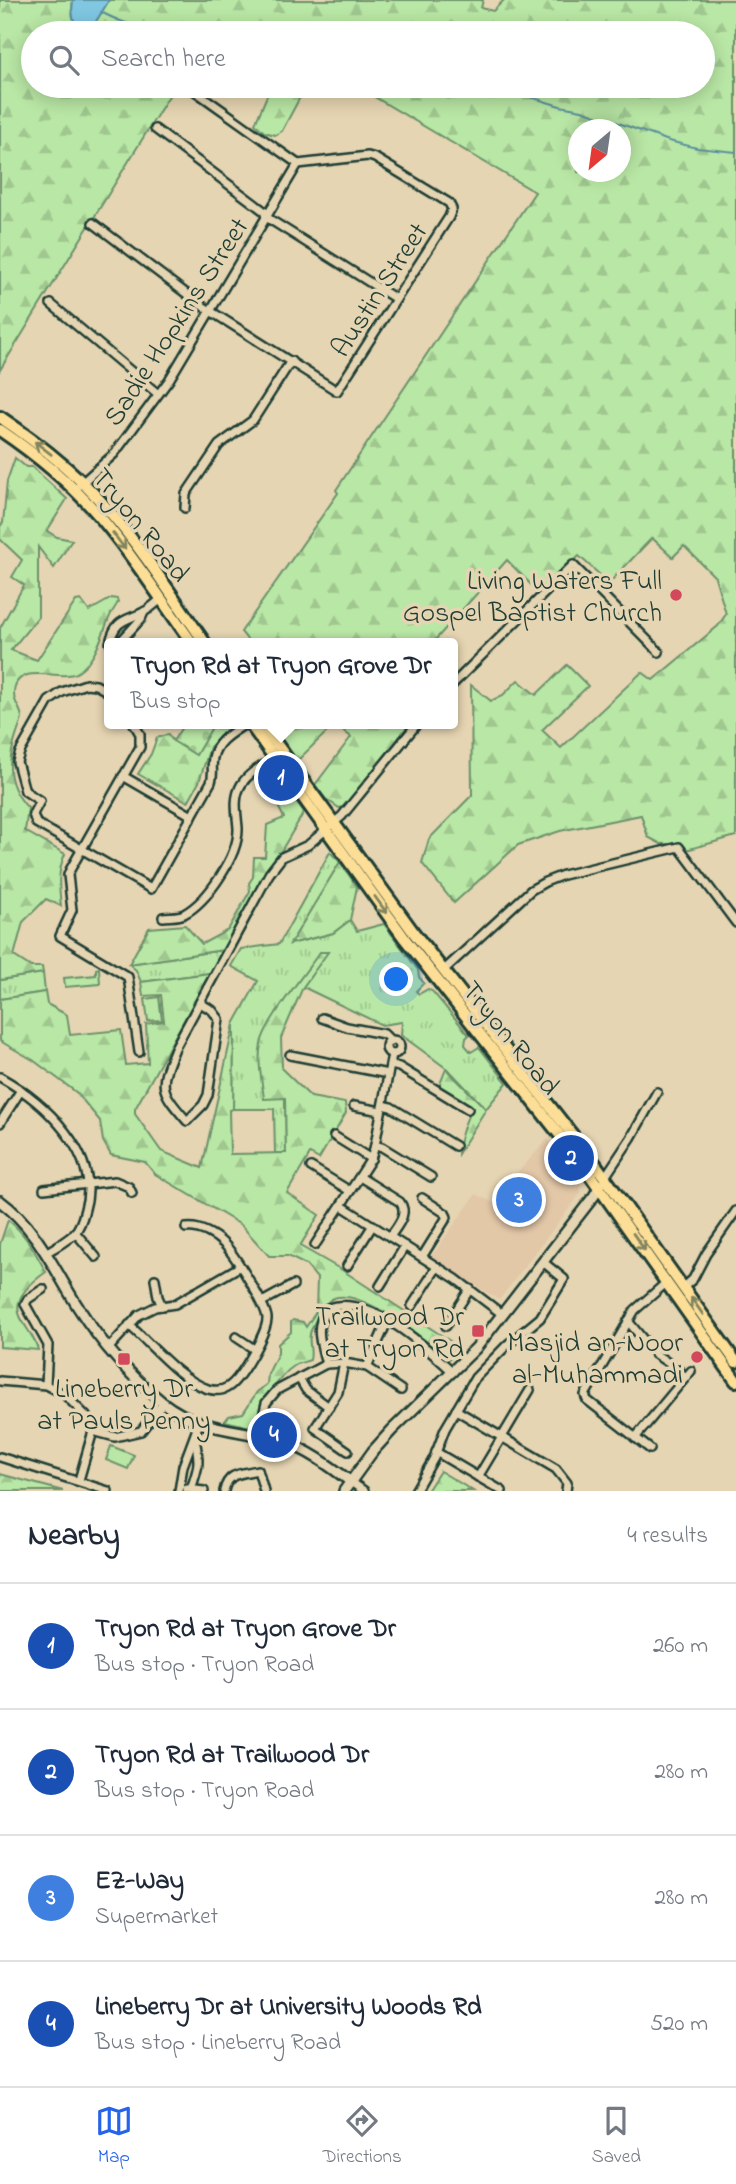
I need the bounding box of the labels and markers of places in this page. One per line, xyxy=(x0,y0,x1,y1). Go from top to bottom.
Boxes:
place label: Living Waters Full Gospel Baptist Church xyxy=(403,562,662,635)
marker: Living Waters Full Gospel Baptist Church xyxy=(668,587,684,603)
pin: 1 xyxy=(258,752,304,804)
pin: 2 xyxy=(548,1132,594,1184)
pin: 3 xyxy=(496,1174,542,1226)
place label: Trailwood Dr at Tryon Rd xyxy=(315,1298,464,1371)
marker: Trailwood Dr at Tryon Rd xyxy=(470,1323,486,1339)
place label: Masjid an-Noor al-Muhammadi xyxy=(507,1324,683,1397)
marker: Masjid an-Noor al-Muhammadi xyxy=(689,1349,705,1365)
marker: Lineberry Dr at Pauls Penny xyxy=(116,1351,132,1367)
place label: Lineberry Dr at Pauls Penny xyxy=(37,1370,211,1443)
pin: 4 xyxy=(251,1409,297,1461)

